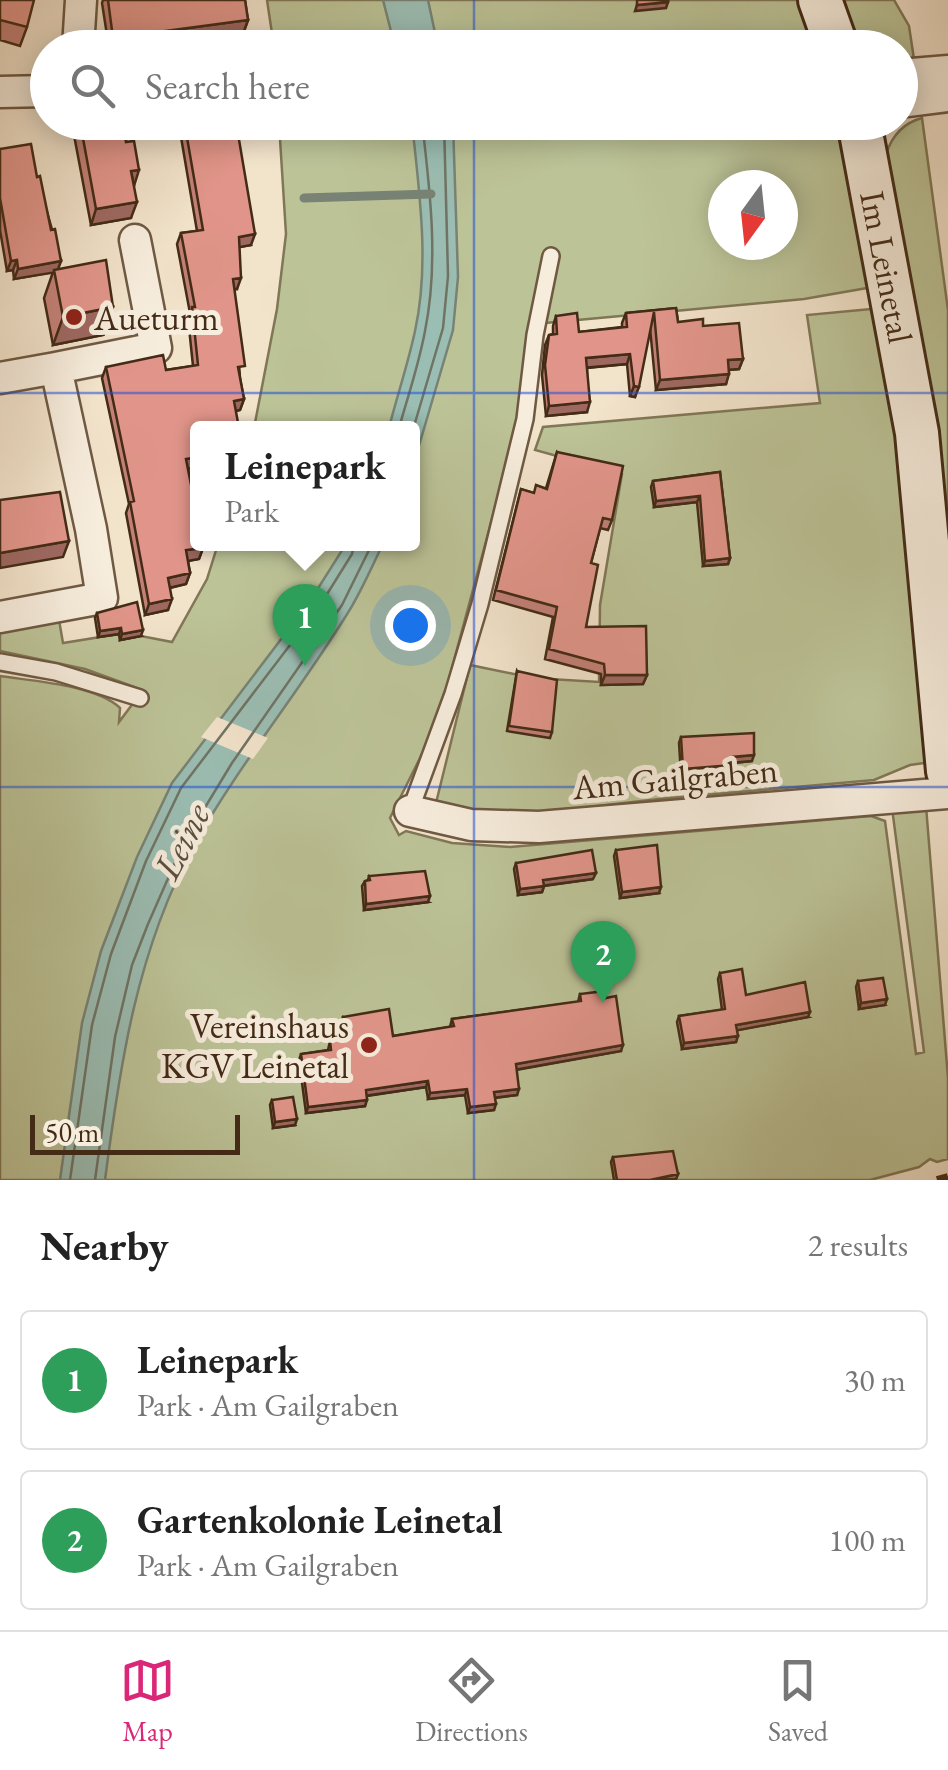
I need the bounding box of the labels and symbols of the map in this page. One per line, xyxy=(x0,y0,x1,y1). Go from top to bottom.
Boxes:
north arrow xyxy=(708,170,798,260)
street label: Im Leinetal xyxy=(850,187,924,347)
place label: Aueturm xyxy=(93,295,219,340)
marker: Aueturm xyxy=(63,306,85,328)
pin: 1 xyxy=(272,584,338,666)
your location xyxy=(385,600,436,651)
street label: Am Gailgraben xyxy=(569,747,780,809)
water label: Leine xyxy=(141,794,221,888)
pin: 2 xyxy=(570,920,636,1003)
place label: Vereinshaus KGV Leinetal xyxy=(161,1003,349,1088)
marker: Vereinshaus KGV Leinetal xyxy=(358,1034,380,1056)
scale bar xyxy=(30,1110,240,1154)

